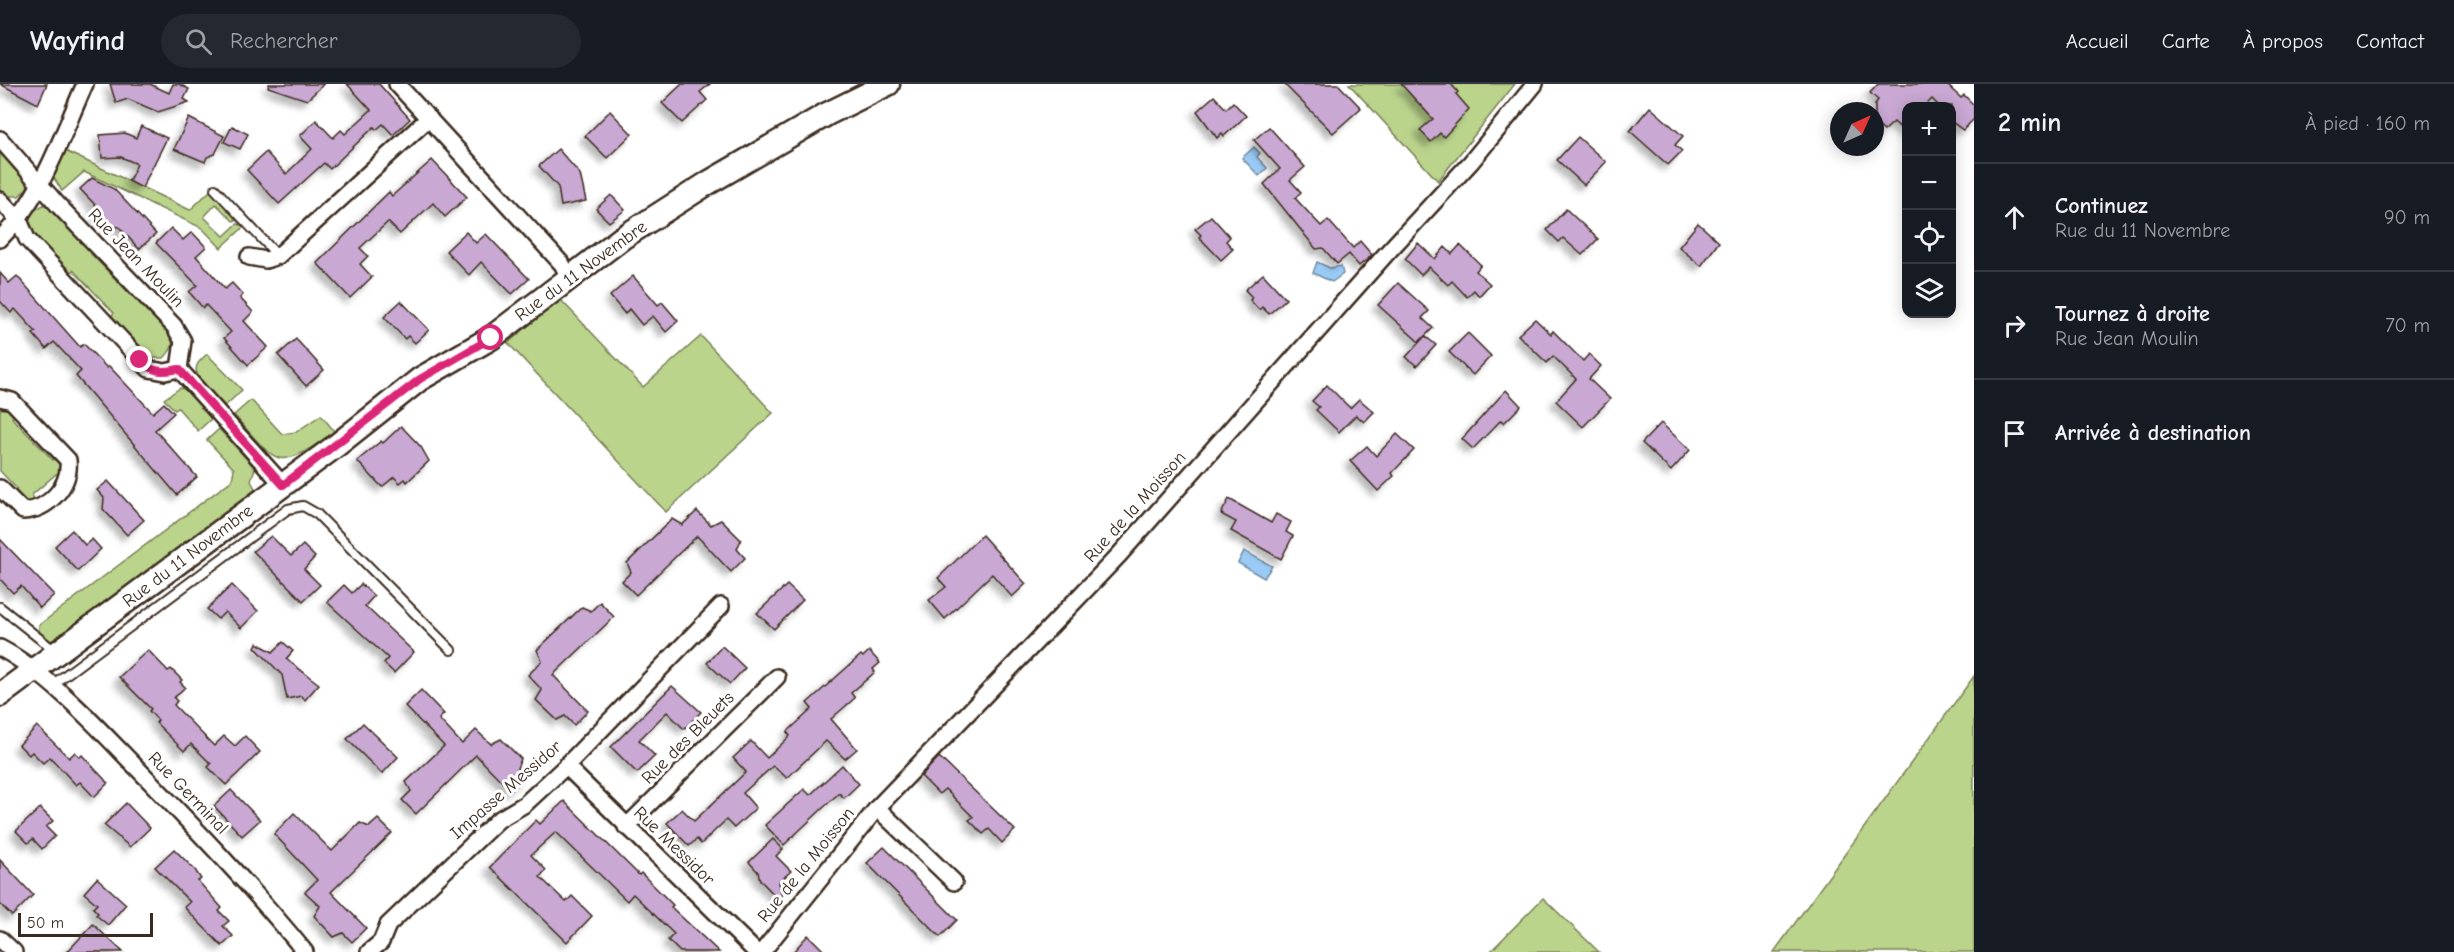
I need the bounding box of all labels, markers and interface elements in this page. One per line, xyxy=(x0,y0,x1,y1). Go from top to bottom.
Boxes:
search box xyxy=(161,14,581,68)
text: Wayfind xyxy=(30,25,125,57)
icon: search xyxy=(182,25,215,58)
text: Rechercher xyxy=(230,28,338,54)
text: Accueil xyxy=(2066,29,2129,53)
text: Carte xyxy=(2162,29,2210,53)
text: À propos xyxy=(2243,29,2323,53)
text: Contact xyxy=(2356,29,2424,53)
north arrow xyxy=(1830,102,1884,156)
map controls xyxy=(1902,102,1956,318)
button: + xyxy=(1902,102,1956,156)
text: 2 min xyxy=(1998,108,2061,138)
text: À pied · 160 m xyxy=(2305,112,2430,135)
button: − xyxy=(1902,156,1956,210)
text: Continuez xyxy=(2055,193,2148,219)
icon: ahead xyxy=(1998,201,2031,234)
street label: Rue Jean Moulin xyxy=(84,204,188,312)
text: 90 m xyxy=(2384,206,2430,229)
button: locate xyxy=(1902,210,1956,264)
street label: Rue du 11 Novembre xyxy=(511,216,651,326)
text: Rue du 11 Novembre xyxy=(2055,219,2230,242)
button: layers xyxy=(1902,264,1956,318)
text: Tournez à droite xyxy=(2055,301,2210,327)
icon: right xyxy=(1998,309,2031,342)
text: 70 m xyxy=(2385,314,2430,337)
route start xyxy=(477,324,503,350)
text: Rue Jean Moulin xyxy=(2055,327,2199,350)
route end xyxy=(126,346,152,372)
icon: arrive xyxy=(1998,417,2031,450)
text: Arrivée à destination xyxy=(2055,420,2251,446)
street label: Rue de la Moisson xyxy=(1080,447,1190,567)
street label: Rue du 11 Novembre xyxy=(119,500,257,612)
street label: Rue des Bleuets xyxy=(637,687,739,789)
street label: Impasse Messidor xyxy=(446,736,566,844)
street label: Rue Germinal xyxy=(144,748,232,838)
street label: Rue Messidor xyxy=(629,802,719,890)
street label: Rue de la Moisson xyxy=(753,803,859,927)
scale bar xyxy=(18,910,153,938)
text: 50 m xyxy=(27,914,64,932)

